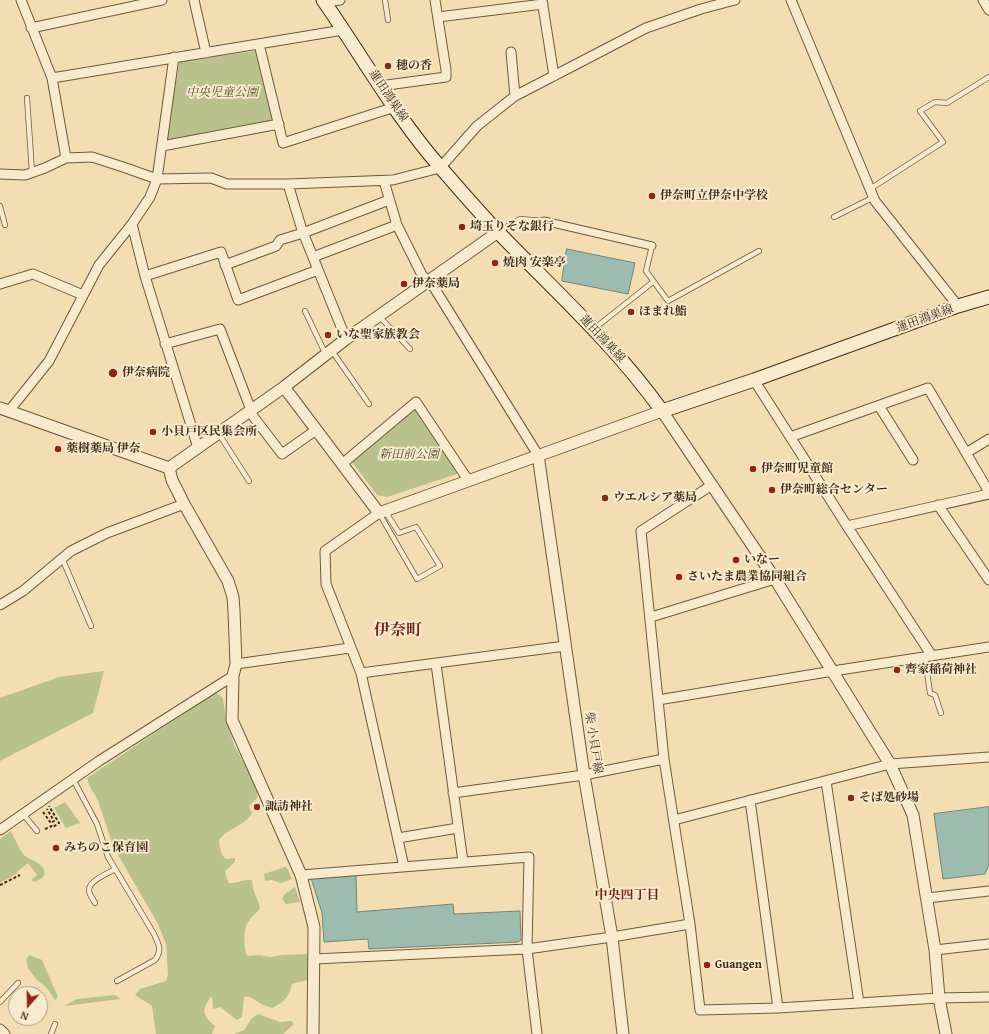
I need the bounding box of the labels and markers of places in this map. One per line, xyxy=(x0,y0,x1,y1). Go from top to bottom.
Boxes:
place label: 穂の香 xyxy=(396,59,432,73)
marker: 穂の香 xyxy=(383,61,393,71)
place label: 伊奈町立伊奈中学校 xyxy=(660,189,768,203)
marker: 伊奈町立伊奈中学校 xyxy=(647,191,657,201)
place label: 埼玉りそな銀行 xyxy=(470,220,554,234)
marker: 埼玉りそな銀行 xyxy=(457,222,467,232)
place label: 焼肉 安楽亭 xyxy=(503,256,566,270)
marker: 焼肉 安楽亭 xyxy=(490,258,500,268)
place label: 伊奈薬局 xyxy=(412,277,460,291)
marker: 伊奈薬局 xyxy=(399,279,409,289)
place label: ほまれ鮨 xyxy=(639,305,687,319)
marker: ほまれ鮨 xyxy=(626,307,636,317)
place label: いな聖家族教会 xyxy=(336,328,420,342)
marker: いな聖家族教会 xyxy=(323,330,333,340)
place label: 伊奈病院 xyxy=(122,366,170,380)
marker: 伊奈病院 xyxy=(107,367,119,379)
place label: 小貝戸区民集会所 xyxy=(161,425,257,439)
marker: 小貝戸区民集会所 xyxy=(148,427,158,437)
place label: 薬樹薬局 伊奈 xyxy=(66,442,141,456)
marker: 薬樹薬局 伊奈 xyxy=(53,444,63,454)
place label: 伊奈町児童館 xyxy=(761,462,833,476)
marker: 伊奈町児童館 xyxy=(748,464,758,474)
place label: 伊奈町総合センター xyxy=(780,483,888,497)
marker: 伊奈町総合センター xyxy=(767,485,777,495)
place label: ウエルシア薬局 xyxy=(613,491,697,505)
marker: ウエルシア薬局 xyxy=(600,493,610,503)
place label: いなー xyxy=(744,553,780,567)
marker: いなー xyxy=(731,555,741,565)
place label: さいたま農業協同組合 xyxy=(687,570,807,584)
marker: さいたま農業協同組合 xyxy=(674,572,684,582)
place label: 齊家稲荷神社 xyxy=(905,663,977,677)
marker: 齊家稲荷神社 xyxy=(892,665,902,675)
place label: そば処砂場 xyxy=(859,791,919,805)
marker: そば処砂場 xyxy=(846,793,856,803)
place label: 諏訪神社 xyxy=(265,800,313,814)
marker: 諏訪神社 xyxy=(252,802,262,812)
place label: みちのこ保育園 xyxy=(64,841,148,855)
marker: みちのこ保育園 xyxy=(51,843,61,853)
place label: Guangen xyxy=(715,958,762,972)
marker: Guangen xyxy=(702,960,712,970)

